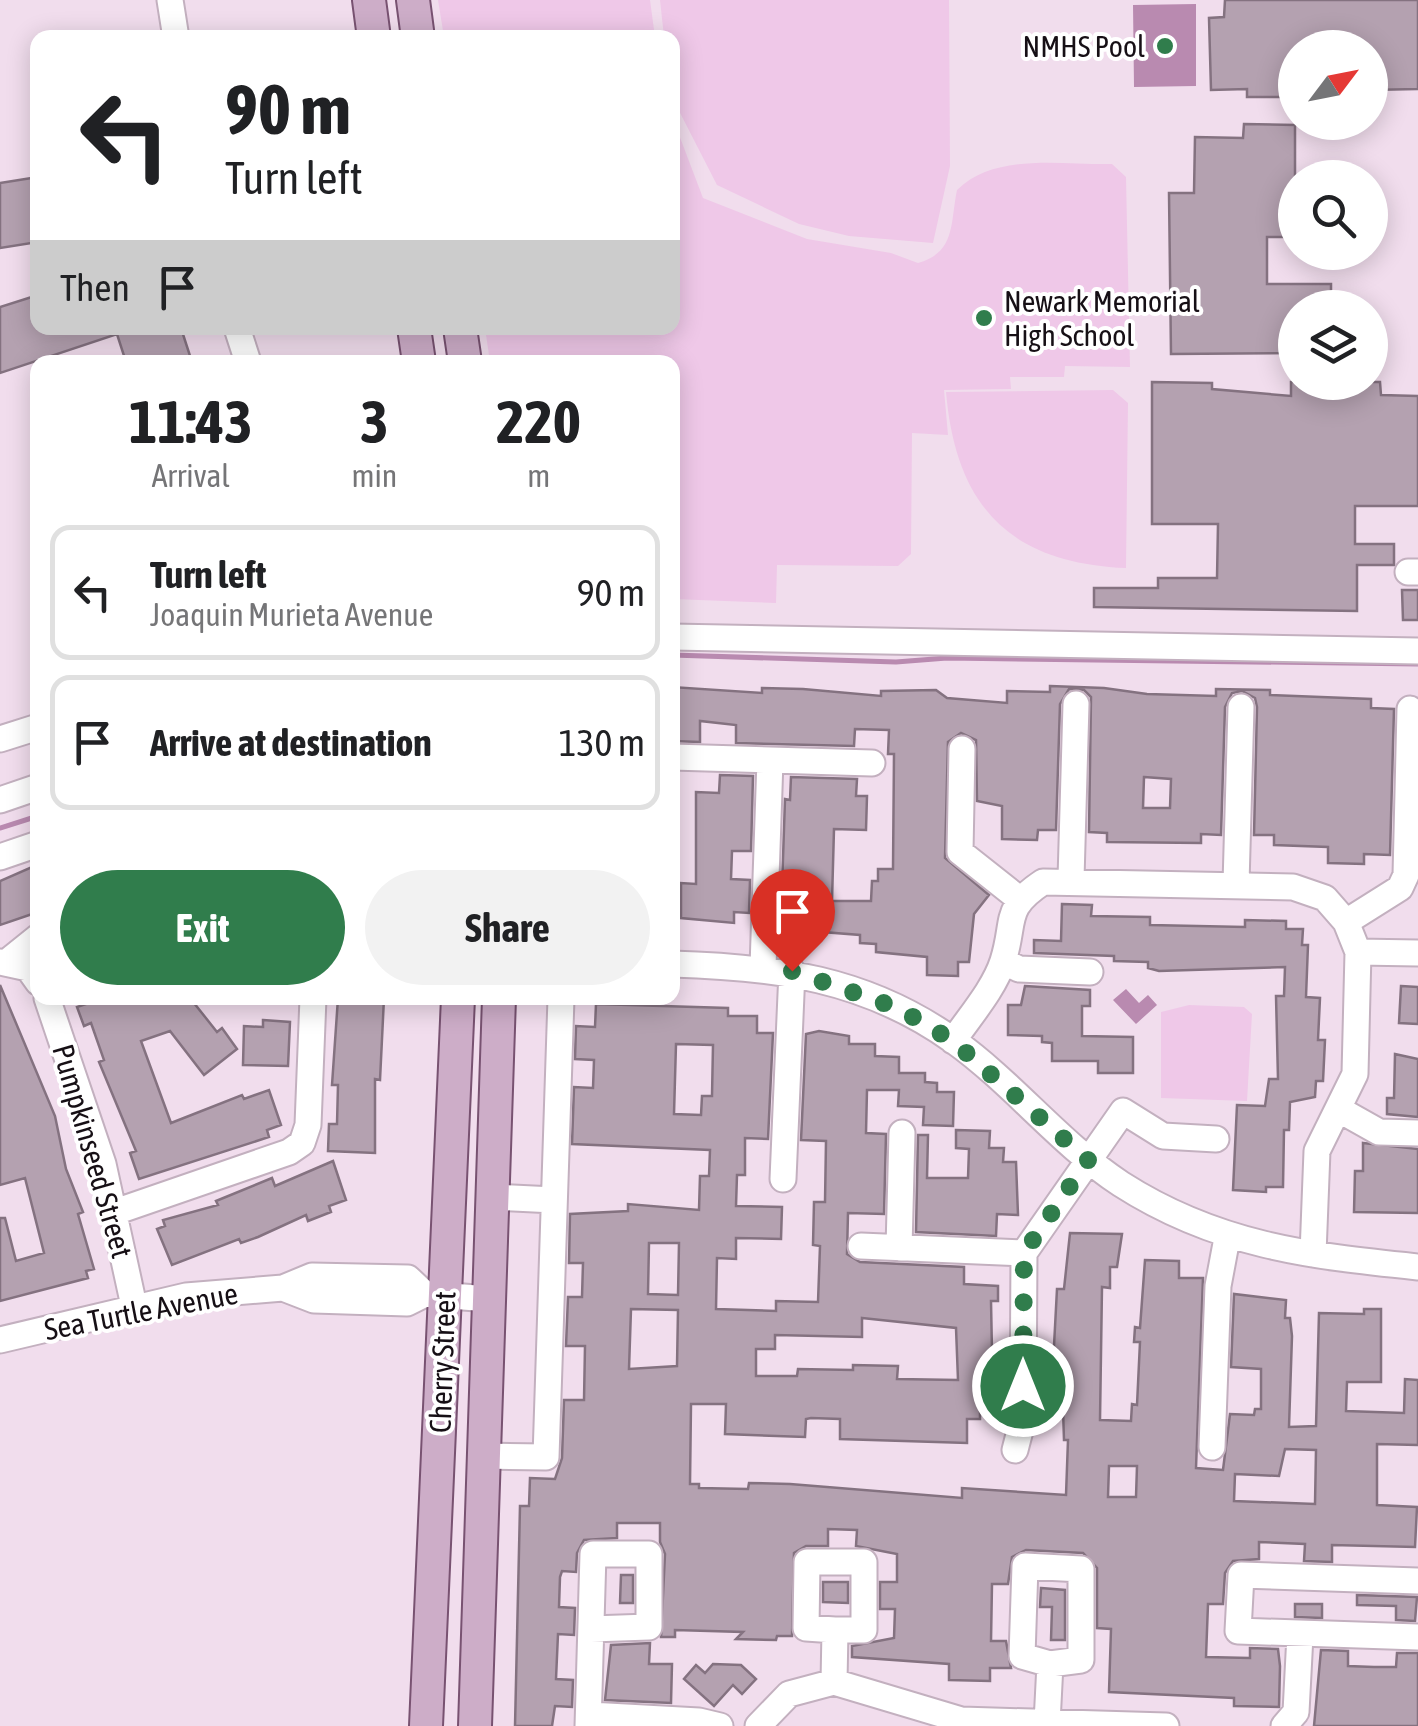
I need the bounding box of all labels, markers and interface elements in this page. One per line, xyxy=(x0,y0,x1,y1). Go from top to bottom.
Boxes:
place label: NMHS Pool xyxy=(1023,29,1145,63)
north arrow xyxy=(1278,30,1388,140)
map controls xyxy=(1278,30,1388,400)
marker: NMHS Pool xyxy=(1154,35,1176,57)
text: 90 m xyxy=(225,69,351,149)
icon: left xyxy=(60,70,190,200)
text: Turn left xyxy=(225,152,363,204)
button: search xyxy=(1278,160,1388,270)
icon: arrive xyxy=(150,260,205,315)
text: Then xyxy=(60,266,130,309)
place label: Newark Memorial High School xyxy=(1004,284,1200,352)
button: layers xyxy=(1278,290,1388,400)
marker: Newark Memorial High School xyxy=(973,307,995,329)
text: 11:43 xyxy=(129,387,252,456)
text: 3 xyxy=(360,387,389,456)
text: 220 xyxy=(496,387,581,456)
text: Arrival xyxy=(152,457,230,494)
text: min xyxy=(351,457,397,494)
text: m xyxy=(527,457,550,494)
text: Turn left xyxy=(150,553,266,596)
icon: left xyxy=(65,565,120,620)
text: 90 m xyxy=(577,571,645,614)
text: Joaquin Murieta Avenue xyxy=(150,596,433,633)
icon: arrive xyxy=(65,715,120,770)
text: Arrive at destination xyxy=(150,721,432,764)
text: 130 m xyxy=(559,721,645,764)
pin xyxy=(750,869,835,972)
button: Exit xyxy=(60,870,345,985)
button: Share xyxy=(365,870,650,985)
icon: arrive xyxy=(765,884,820,939)
street label: Pumpkinseed Street xyxy=(46,1040,140,1262)
street label: Sea Turtle Avenue xyxy=(42,1276,240,1346)
street label: Cherry Street xyxy=(423,1291,461,1433)
position arrow xyxy=(971,1334,1075,1438)

